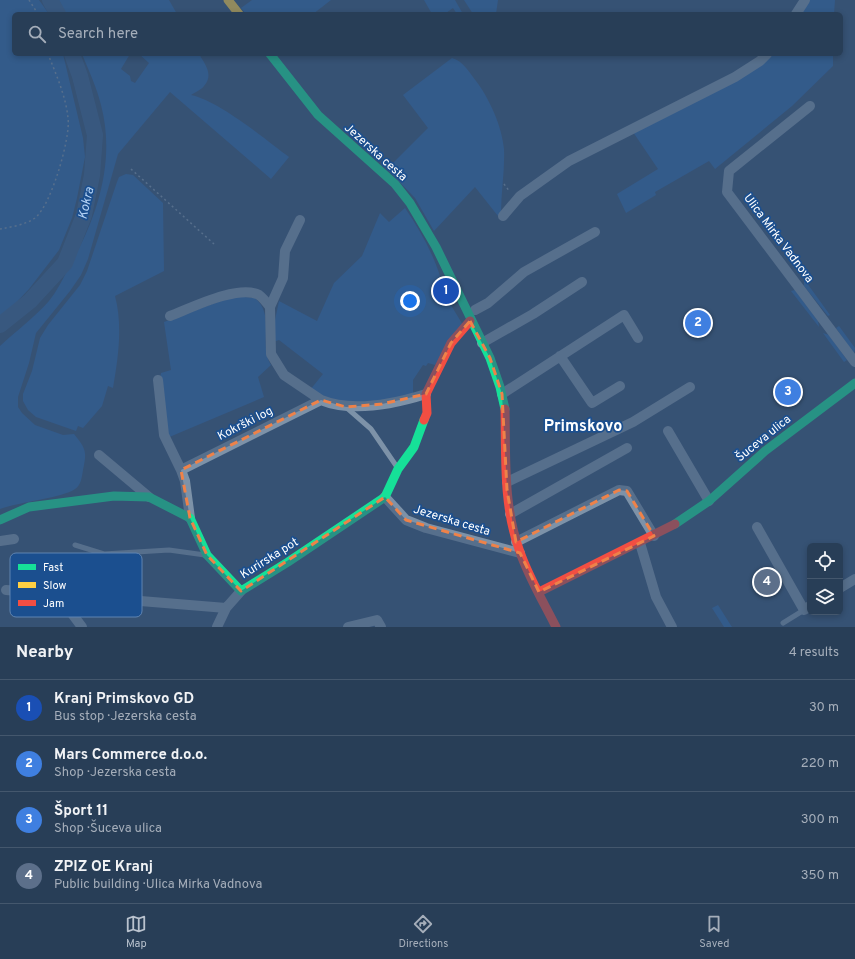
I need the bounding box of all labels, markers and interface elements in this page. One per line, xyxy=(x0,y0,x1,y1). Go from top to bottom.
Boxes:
search box xyxy=(12,12,843,56)
icon: search xyxy=(26,23,48,45)
text: Search here xyxy=(58,25,138,44)
street label: Jezerska cesta xyxy=(340,120,410,185)
water label: Kokra xyxy=(75,185,98,221)
street label: Ulica Mirka Vadnova xyxy=(739,191,817,286)
pin: 1 xyxy=(433,276,459,306)
your location xyxy=(400,291,420,311)
pin: 2 xyxy=(685,308,711,338)
pin: 3 xyxy=(775,377,801,407)
street label: Kokrški log xyxy=(215,403,276,445)
street label: Šuceva ulica xyxy=(733,412,794,466)
district label: Primskovo xyxy=(544,417,622,437)
street label: Jezerska cesta xyxy=(411,502,492,540)
street label: Kurirska pot xyxy=(237,535,302,583)
map controls xyxy=(807,543,843,615)
button: locate xyxy=(807,543,843,579)
legend xyxy=(10,553,142,617)
text: Fast xyxy=(43,561,63,575)
pin: 4 xyxy=(754,567,780,597)
text: Slow xyxy=(43,579,66,593)
button: layers xyxy=(807,579,843,615)
text: Jam xyxy=(43,597,64,611)
text: Nearby xyxy=(16,642,73,664)
text: 4 results xyxy=(789,645,839,661)
text: Kranj Primskovo GD xyxy=(54,690,194,709)
text: 1 xyxy=(26,700,32,716)
text: 30 m xyxy=(809,700,839,716)
text: Bus stop · Jezerska cesta xyxy=(54,709,196,725)
text: Mars Commerce d.o.o. xyxy=(54,746,207,765)
text: 2 xyxy=(25,756,33,772)
text: 220 m xyxy=(801,756,839,772)
text: Shop · Jezerska cesta xyxy=(54,765,176,781)
text: Šport 11 xyxy=(54,802,108,821)
text: 3 xyxy=(25,812,33,828)
text: 300 m xyxy=(801,812,839,828)
text: Shop · Šuceva ulica xyxy=(54,821,162,837)
text: ZPIZ OE Kranj xyxy=(54,858,153,877)
text: 4 xyxy=(25,868,33,884)
text: 350 m xyxy=(801,868,839,884)
text: Public building · Ulica Mirka Vadnova xyxy=(54,877,262,893)
tab: Map xyxy=(125,913,147,951)
tab: Directions xyxy=(398,913,448,951)
tab: Saved xyxy=(699,913,730,951)

